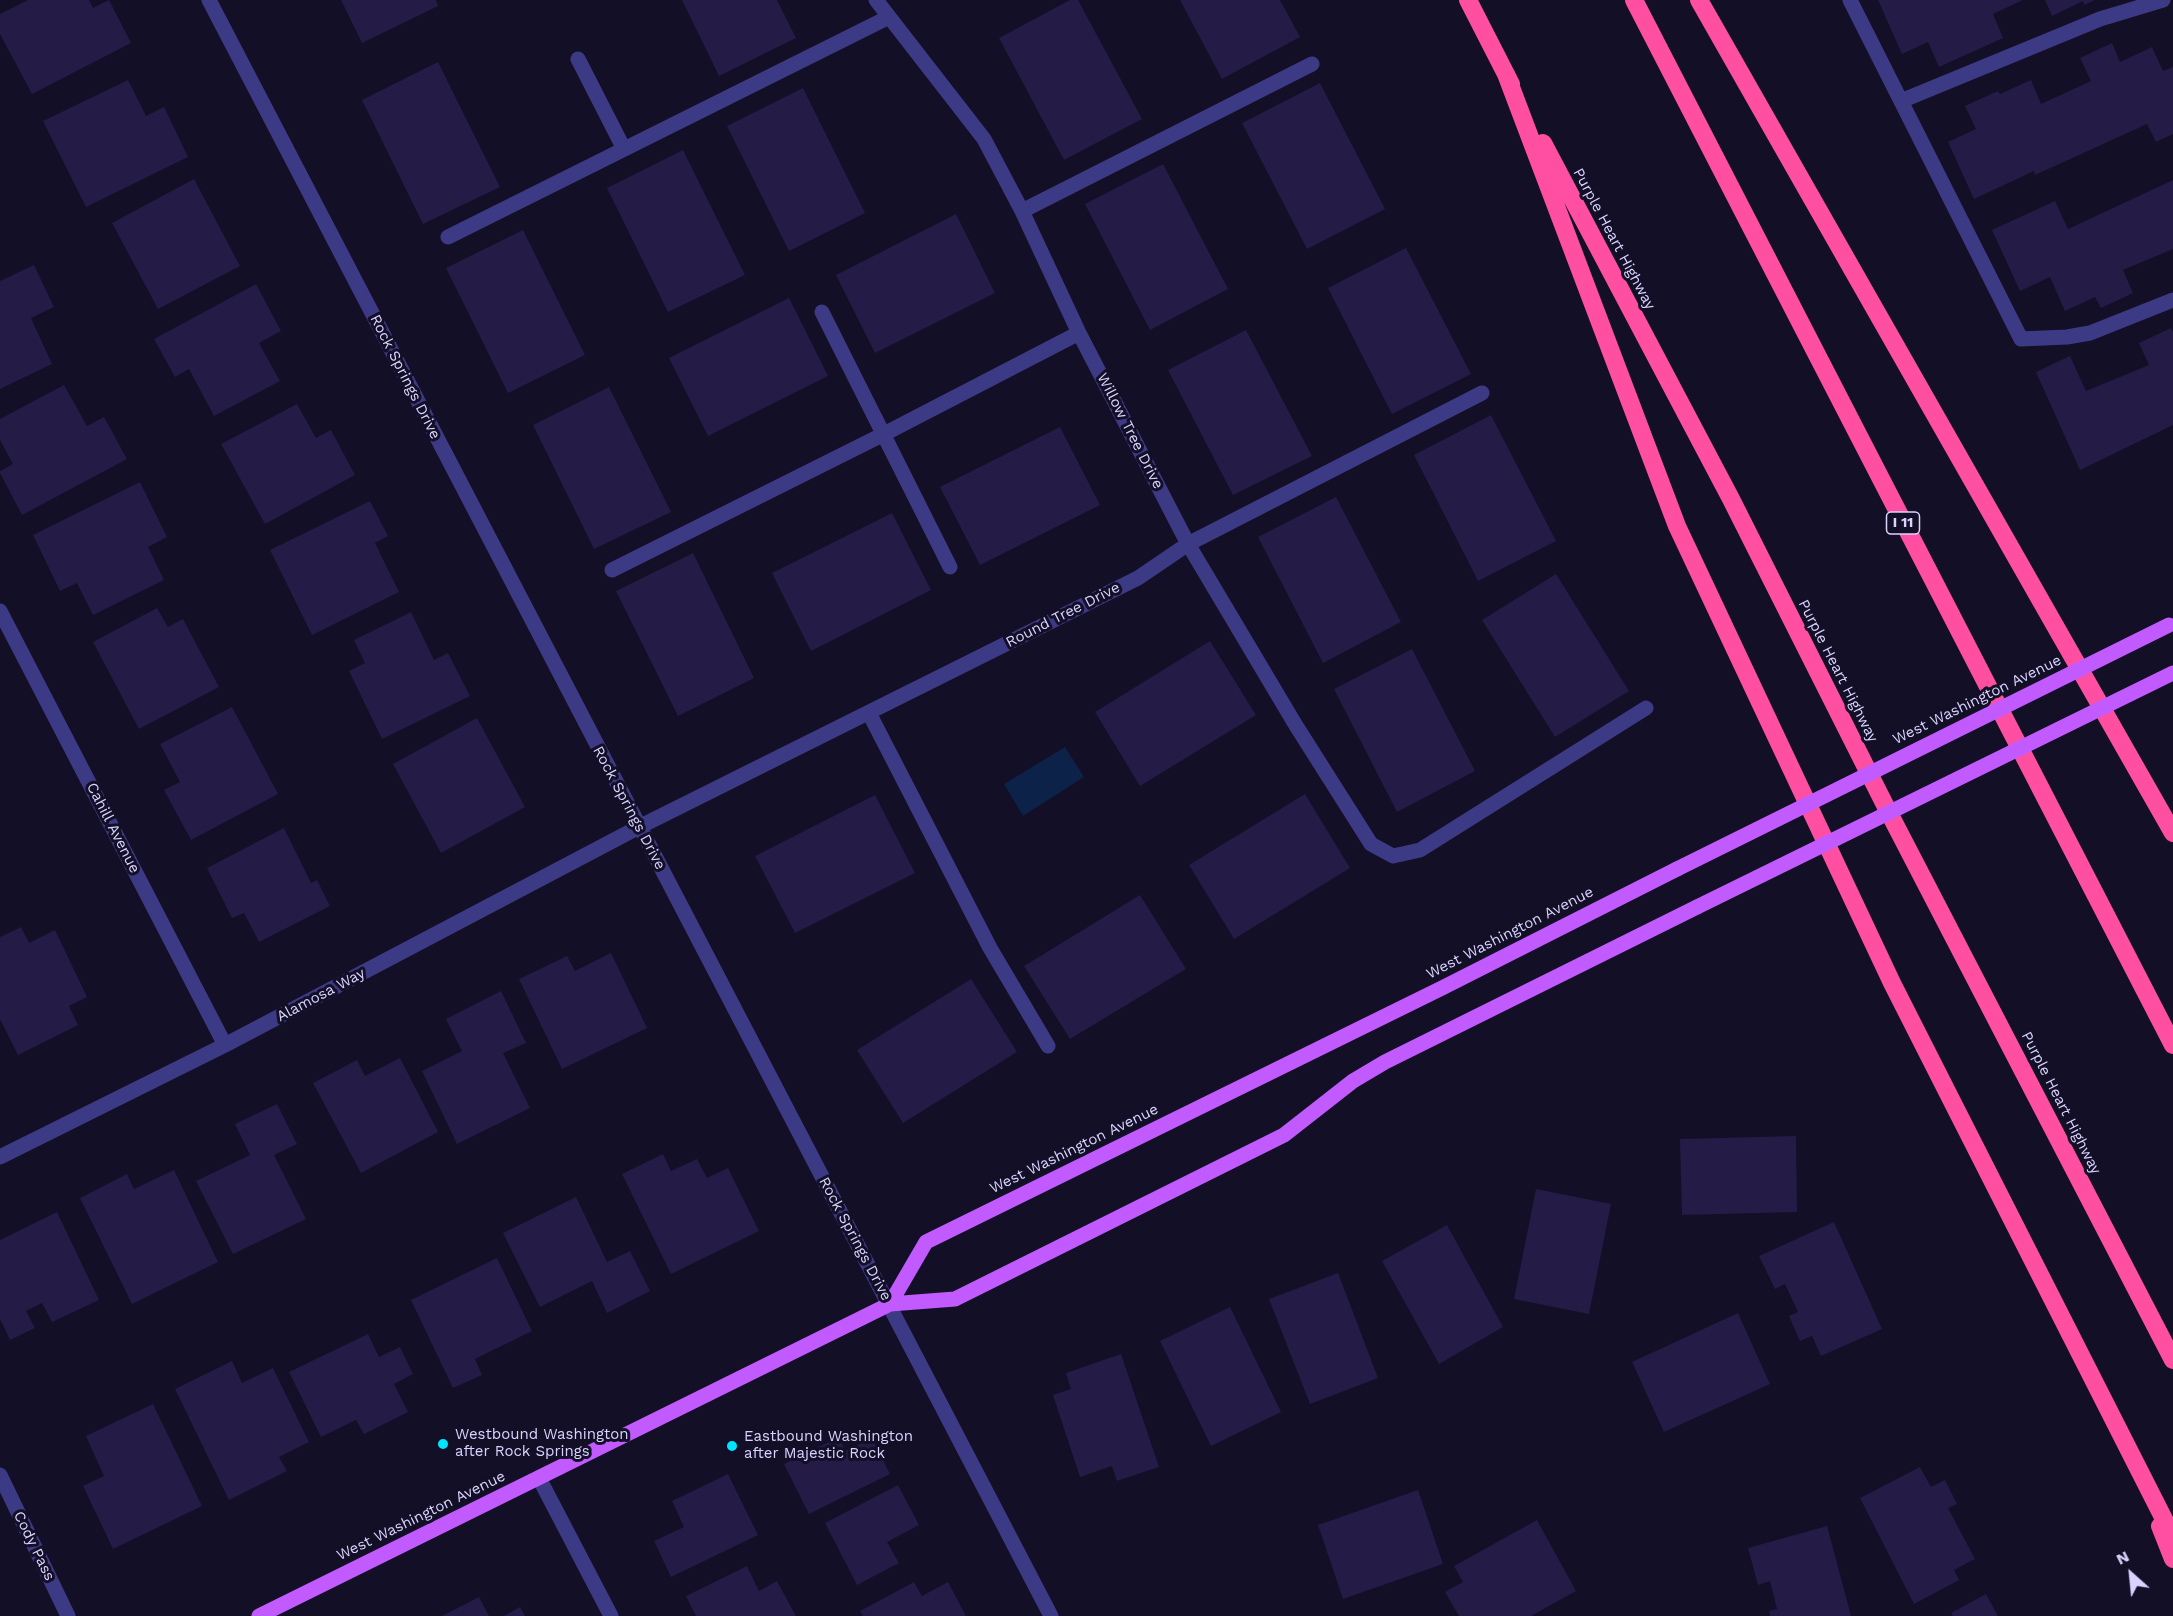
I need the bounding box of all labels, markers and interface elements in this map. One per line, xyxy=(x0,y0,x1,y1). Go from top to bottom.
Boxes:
street label: Purple Heart Highway xyxy=(1569,165,1659,313)
street label: Rock Springs Drive xyxy=(366,312,444,442)
street label: Willow Tree Drive xyxy=(1093,370,1167,492)
road number: I 11 xyxy=(1886,512,1920,534)
street label: Round Tree Drive xyxy=(1003,579,1123,651)
street label: Purple Heart Highway xyxy=(1794,597,1882,745)
street label: West Washington Avenue xyxy=(1890,651,2064,749)
street label: Rock Springs Drive xyxy=(589,743,669,873)
street label: Cahill Avenue xyxy=(82,780,144,876)
street label: West Washington Avenue xyxy=(1423,883,1597,983)
street label: Alamosa Way xyxy=(274,964,368,1026)
street label: Purple Heart Highway xyxy=(2017,1029,2105,1177)
street label: West Washington Avenue xyxy=(987,1100,1161,1198)
street label: Rock Springs Drive xyxy=(815,1174,895,1304)
place label: Westbound Washington after Rock Springs xyxy=(455,1426,629,1461)
place label: Eastbound Washington after Majestic Rock xyxy=(744,1428,913,1463)
marker: Westbound Washington after Rock Springs xyxy=(436,1437,450,1451)
marker: Eastbound Washington after Majestic Rock xyxy=(725,1439,739,1453)
street label: West Washington Avenue xyxy=(334,1467,508,1565)
street label: Cody Pass xyxy=(9,1508,59,1584)
north arrow xyxy=(2101,1544,2161,1604)
text: N xyxy=(2113,1546,2132,1569)

